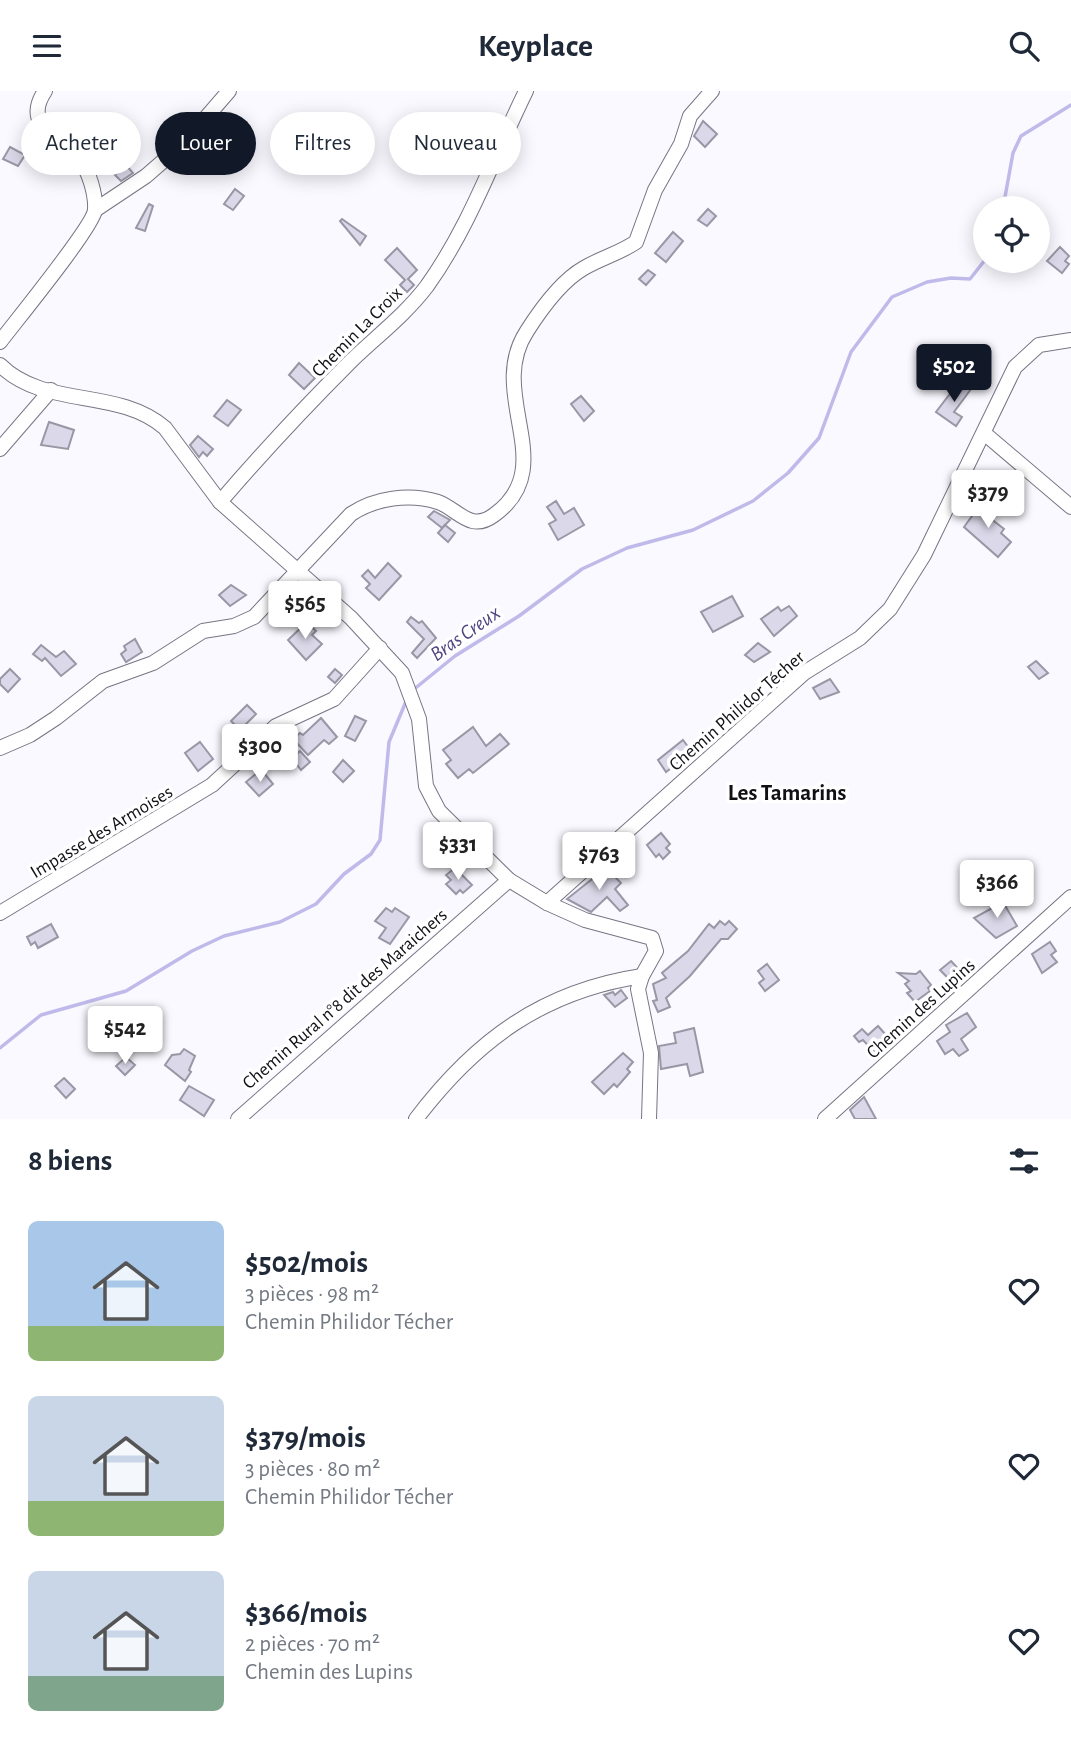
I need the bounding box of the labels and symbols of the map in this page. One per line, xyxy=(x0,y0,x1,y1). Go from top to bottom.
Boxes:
street label: Chemin La Croix xyxy=(308,283,406,381)
pin: $502 xyxy=(913,345,995,404)
pin: $379 xyxy=(947,471,1029,530)
pin: $565 xyxy=(264,581,346,641)
water label: Bras Creux xyxy=(426,601,505,665)
street label: Chemin Philidor Técher xyxy=(666,648,808,775)
pin: $300 xyxy=(219,725,301,784)
street label: Impasse des Armoises xyxy=(27,782,176,882)
district label: Les Tamarins xyxy=(728,782,846,805)
pin: $331 xyxy=(417,823,499,882)
pin: $763 xyxy=(558,833,640,892)
pin: $366 xyxy=(956,861,1038,920)
street label: Chemin Rural n°8 dit des Maraichers xyxy=(239,905,451,1093)
street label: Chemin des Lupins xyxy=(863,956,979,1063)
pin: $542 xyxy=(84,1007,166,1066)

